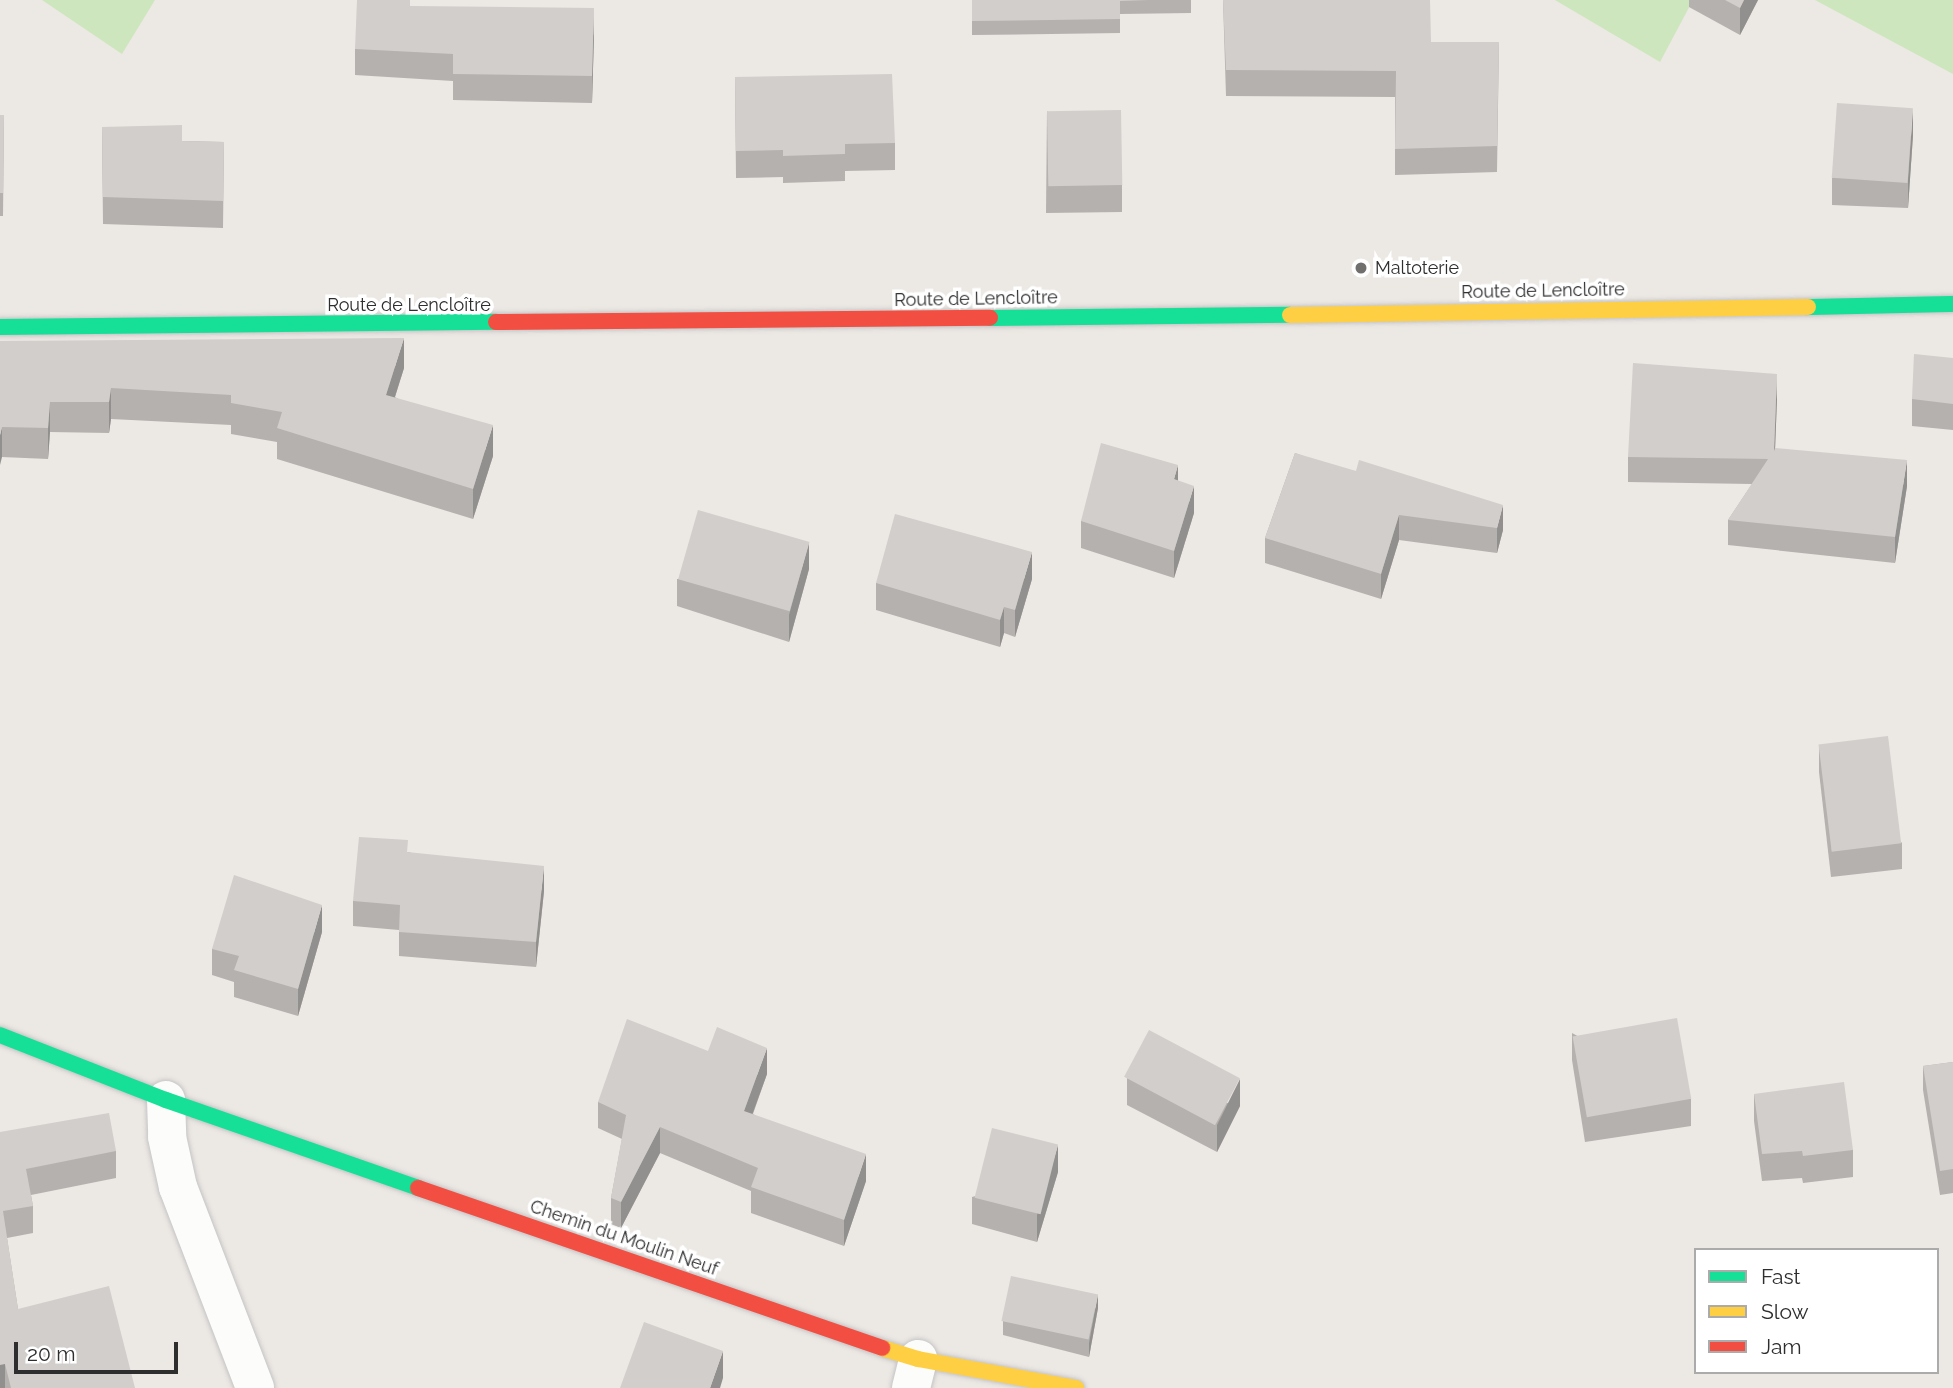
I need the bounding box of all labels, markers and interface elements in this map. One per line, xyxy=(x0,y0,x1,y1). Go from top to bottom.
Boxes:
place label: Maltoterie xyxy=(1375,257,1459,279)
marker: Maltoterie xyxy=(1353,260,1369,276)
street label: Route de Lencloître xyxy=(1461,279,1625,303)
street label: Route de Lencloître xyxy=(894,287,1058,311)
street label: Route de Lencloître xyxy=(327,294,491,316)
street label: Chemin du Moulin Neuf xyxy=(527,1196,721,1280)
legend xyxy=(1694,1248,1939,1374)
text: Fast xyxy=(1761,1264,1801,1289)
text: Slow xyxy=(1761,1299,1809,1324)
scale bar xyxy=(18,1328,182,1372)
text: Jam xyxy=(1761,1334,1802,1359)
text: 20 m xyxy=(27,1341,75,1366)

